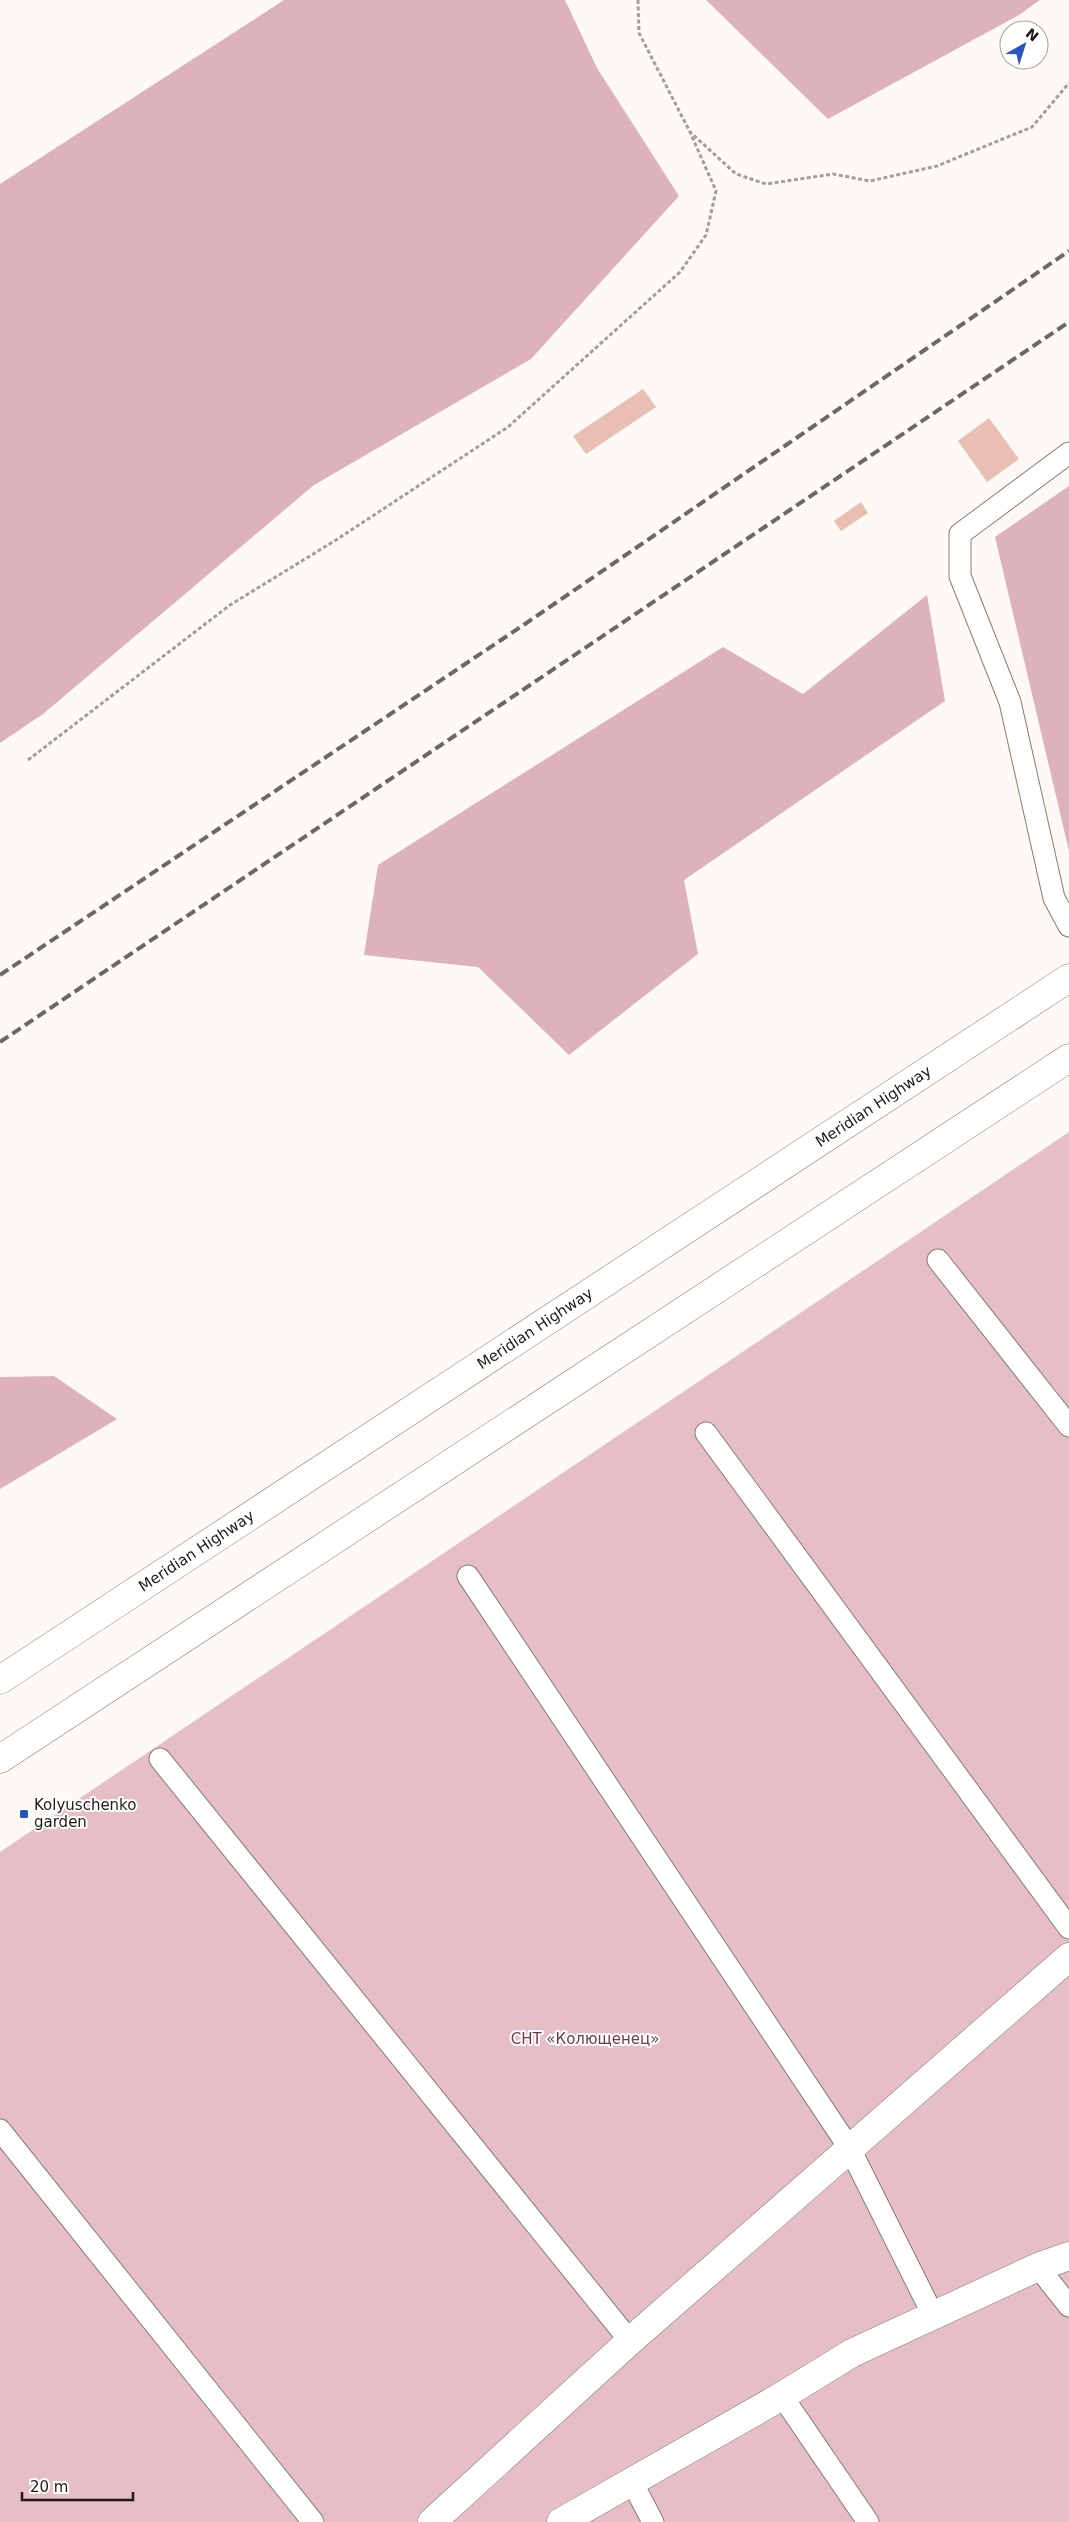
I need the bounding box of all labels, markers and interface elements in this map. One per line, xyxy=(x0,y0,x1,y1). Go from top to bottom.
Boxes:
north arrow xyxy=(999,20,1049,70)
text: N xyxy=(1023,25,1042,45)
street label: Meridian Highway xyxy=(812,1062,935,1151)
street label: Meridian Highway xyxy=(474,1284,596,1373)
street label: Meridian Highway xyxy=(135,1506,258,1595)
place label: Kolyuschenko garden xyxy=(34,1796,136,1831)
marker: Kolyuschenko garden xyxy=(18,1808,30,1820)
park label: СНТ «Колющенец» xyxy=(511,2030,659,2048)
scale bar xyxy=(22,2470,134,2502)
text: 20 m xyxy=(30,2478,68,2496)

